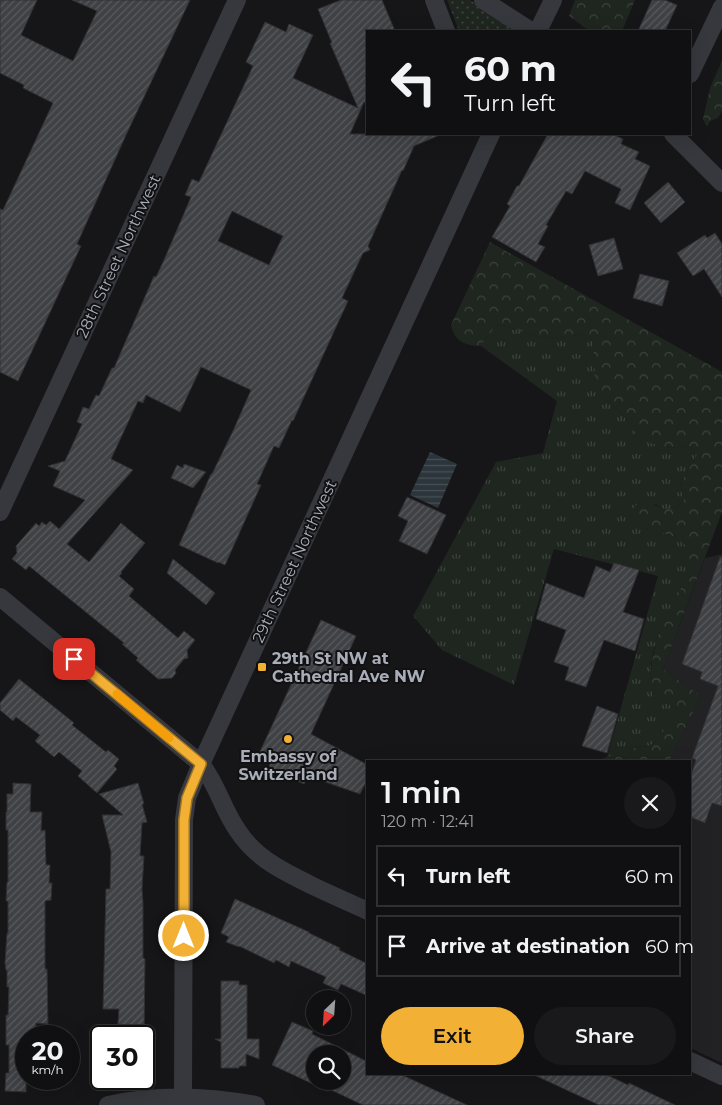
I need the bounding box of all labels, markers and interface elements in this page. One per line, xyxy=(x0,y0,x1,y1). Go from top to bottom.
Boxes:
text: 60 m xyxy=(464,47,557,90)
icon: left xyxy=(381,50,446,115)
text: Turn left xyxy=(464,90,556,117)
street label: 28th Street Northwest xyxy=(72,171,165,341)
street label: 29th Street Northwest xyxy=(248,476,341,646)
pin xyxy=(53,638,95,680)
icon: arrive xyxy=(60,645,88,673)
place label: 29th St NW at Cathedral Ave NW xyxy=(272,649,426,686)
marker: 29th St NW at Cathedral Ave NW xyxy=(256,661,268,673)
marker: Embassy of Switzerland xyxy=(282,733,294,745)
place label: Embassy of Switzerland xyxy=(238,747,338,784)
text: 1 min xyxy=(381,774,462,811)
button: close xyxy=(624,777,676,829)
text: 120 m · 12:41 xyxy=(381,812,474,831)
icon: left xyxy=(383,862,411,890)
text: Turn left xyxy=(426,865,511,888)
text: 60 m xyxy=(625,865,674,888)
position arrow xyxy=(157,909,209,961)
icon: arrive xyxy=(383,932,411,960)
text: Arrive at destination xyxy=(426,935,630,958)
text: 60 m xyxy=(645,935,694,958)
north arrow xyxy=(306,990,351,1035)
map controls xyxy=(306,990,351,1090)
button: Exit xyxy=(381,1007,524,1065)
button: Share xyxy=(534,1007,676,1065)
speed limit sign: 30 xyxy=(90,1025,155,1090)
text: 20 xyxy=(32,1036,63,1066)
button: search xyxy=(306,1045,351,1090)
text: km/h xyxy=(31,1062,64,1077)

